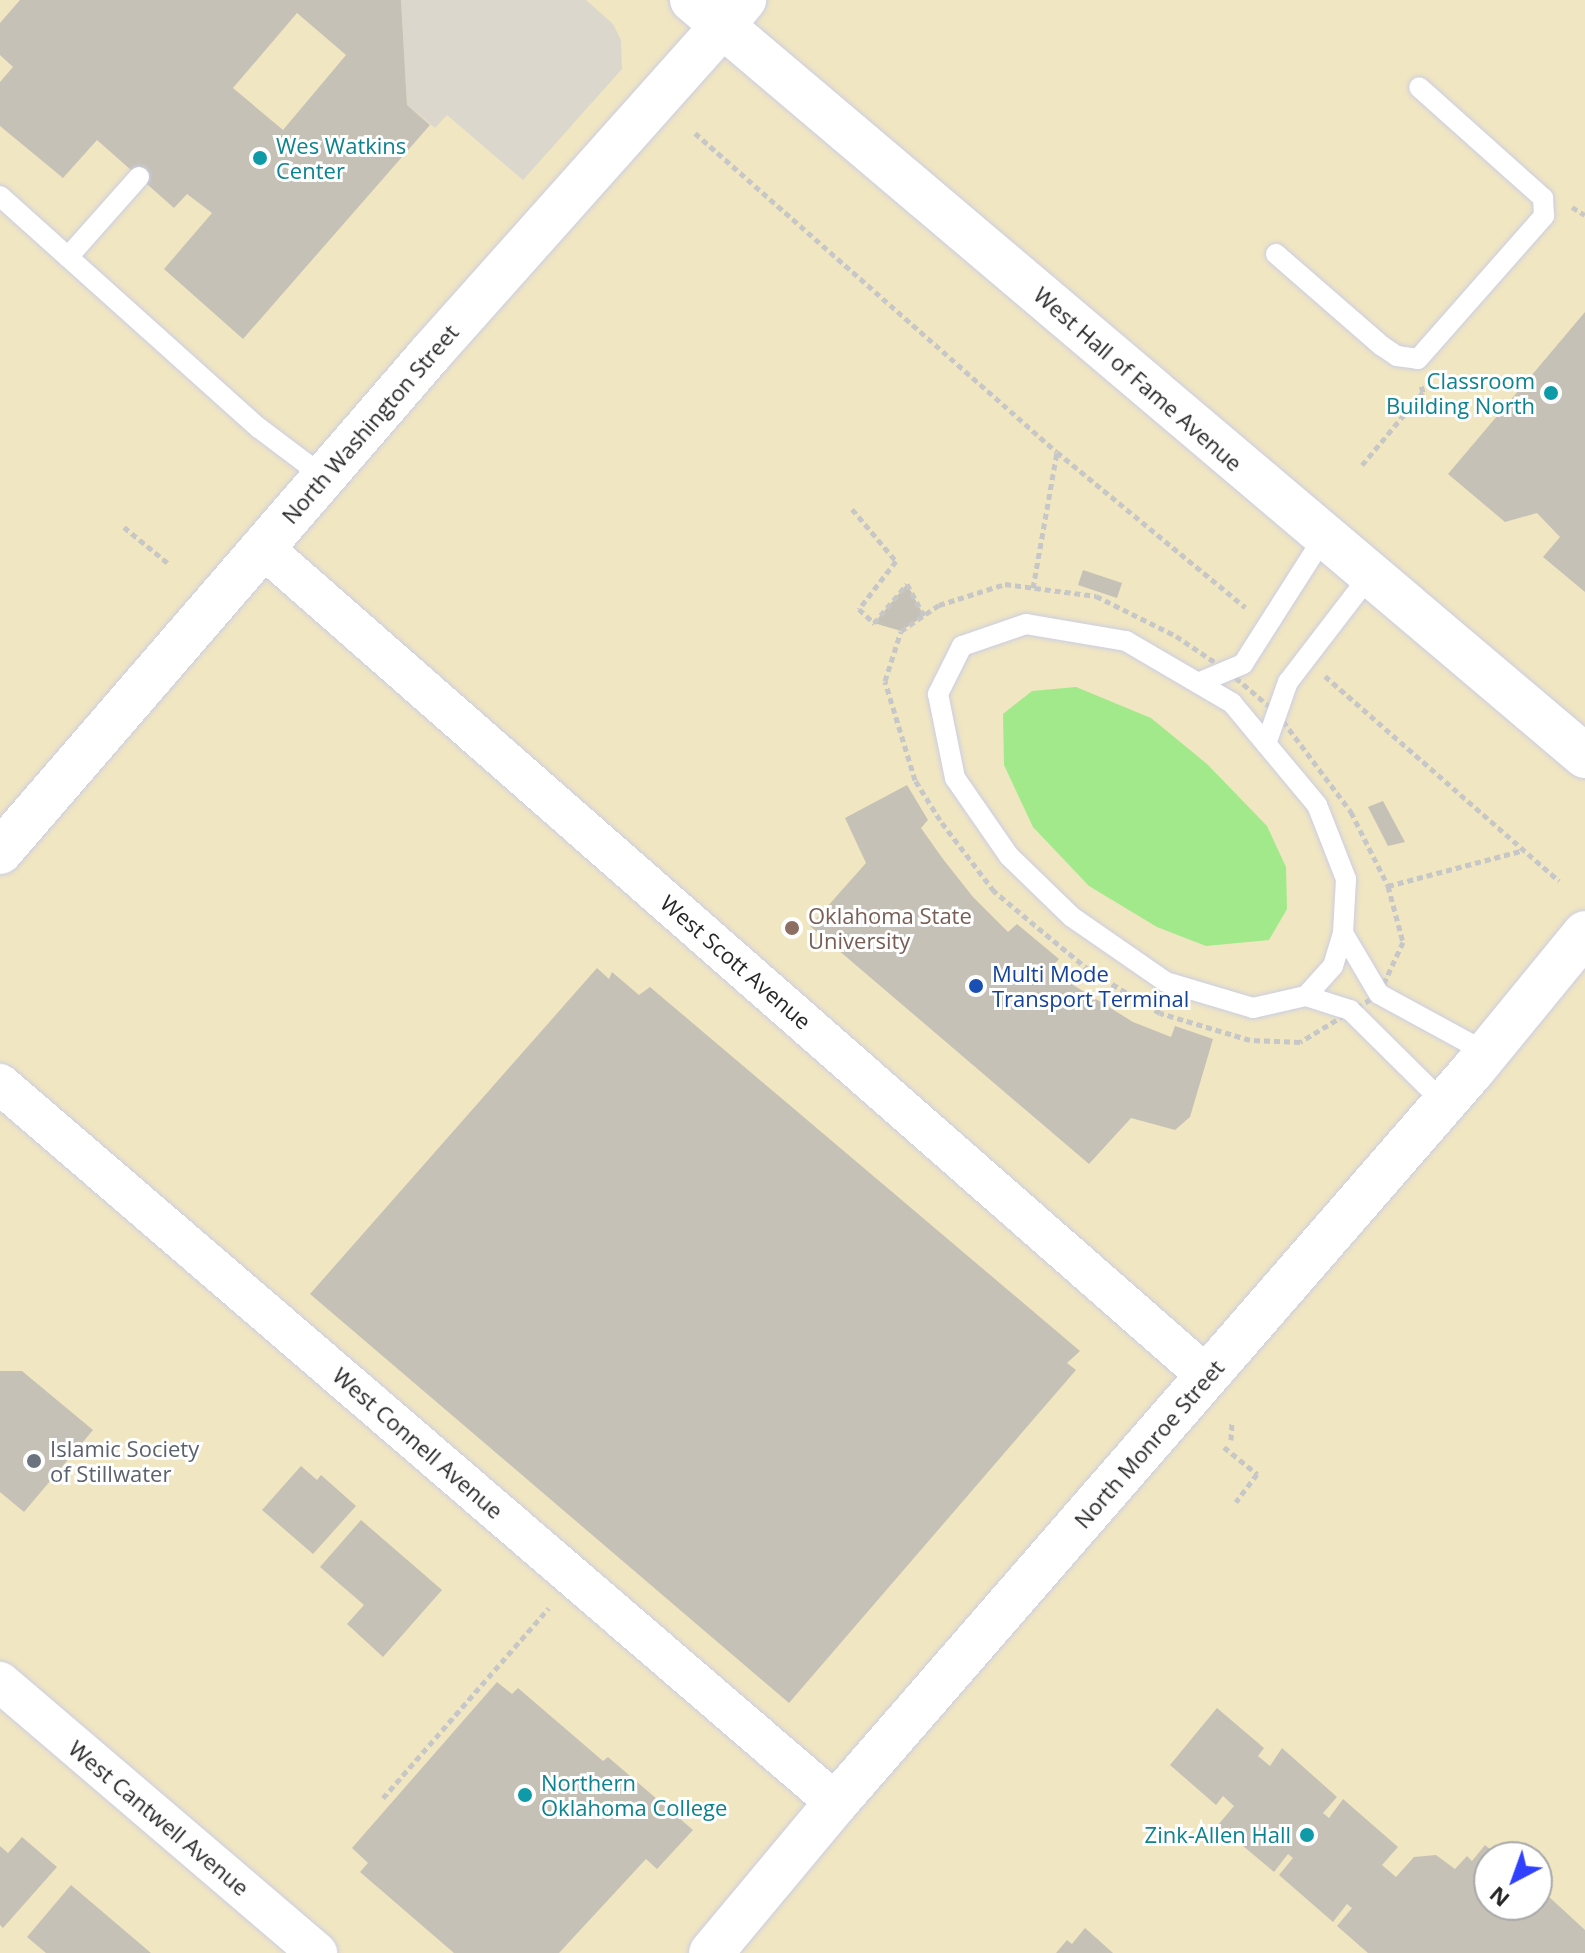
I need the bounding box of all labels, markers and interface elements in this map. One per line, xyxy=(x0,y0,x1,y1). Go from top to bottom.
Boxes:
place label: Wes Watkins Center xyxy=(276,132,406,184)
marker: Wes Watkins Center xyxy=(251,149,269,167)
street label: West Hall of Fame Avenue xyxy=(1029,281,1247,477)
street label: North Washington Street xyxy=(276,319,464,529)
place label: Classroom Building North xyxy=(1386,367,1535,418)
marker: Classroom Building North xyxy=(1542,384,1560,402)
street label: West Scott Avenue xyxy=(655,890,817,1034)
place label: Oklahoma State University xyxy=(808,902,972,954)
marker: Oklahoma State University xyxy=(783,919,801,937)
place label: Multi Mode Transport Terminal xyxy=(992,960,1189,1012)
marker: Multi Mode Transport Terminal xyxy=(967,977,985,995)
street label: North Monroe Street xyxy=(1069,1355,1229,1533)
street label: West Connell Avenue xyxy=(328,1362,508,1524)
place label: Islamic Society of Stillwater xyxy=(50,1435,199,1486)
marker: Islamic Society of Stillwater xyxy=(25,1452,43,1470)
street label: West Cantwell Avenue xyxy=(64,1735,254,1901)
place label: Northern Oklahoma College xyxy=(541,1769,727,1820)
marker: Northern Oklahoma College xyxy=(516,1786,534,1804)
place label: Zink-Allen Hall xyxy=(1145,1822,1291,1848)
marker: Zink-Allen Hall xyxy=(1298,1826,1316,1844)
north arrow xyxy=(1473,1841,1553,1921)
text: N xyxy=(1482,1880,1515,1915)

